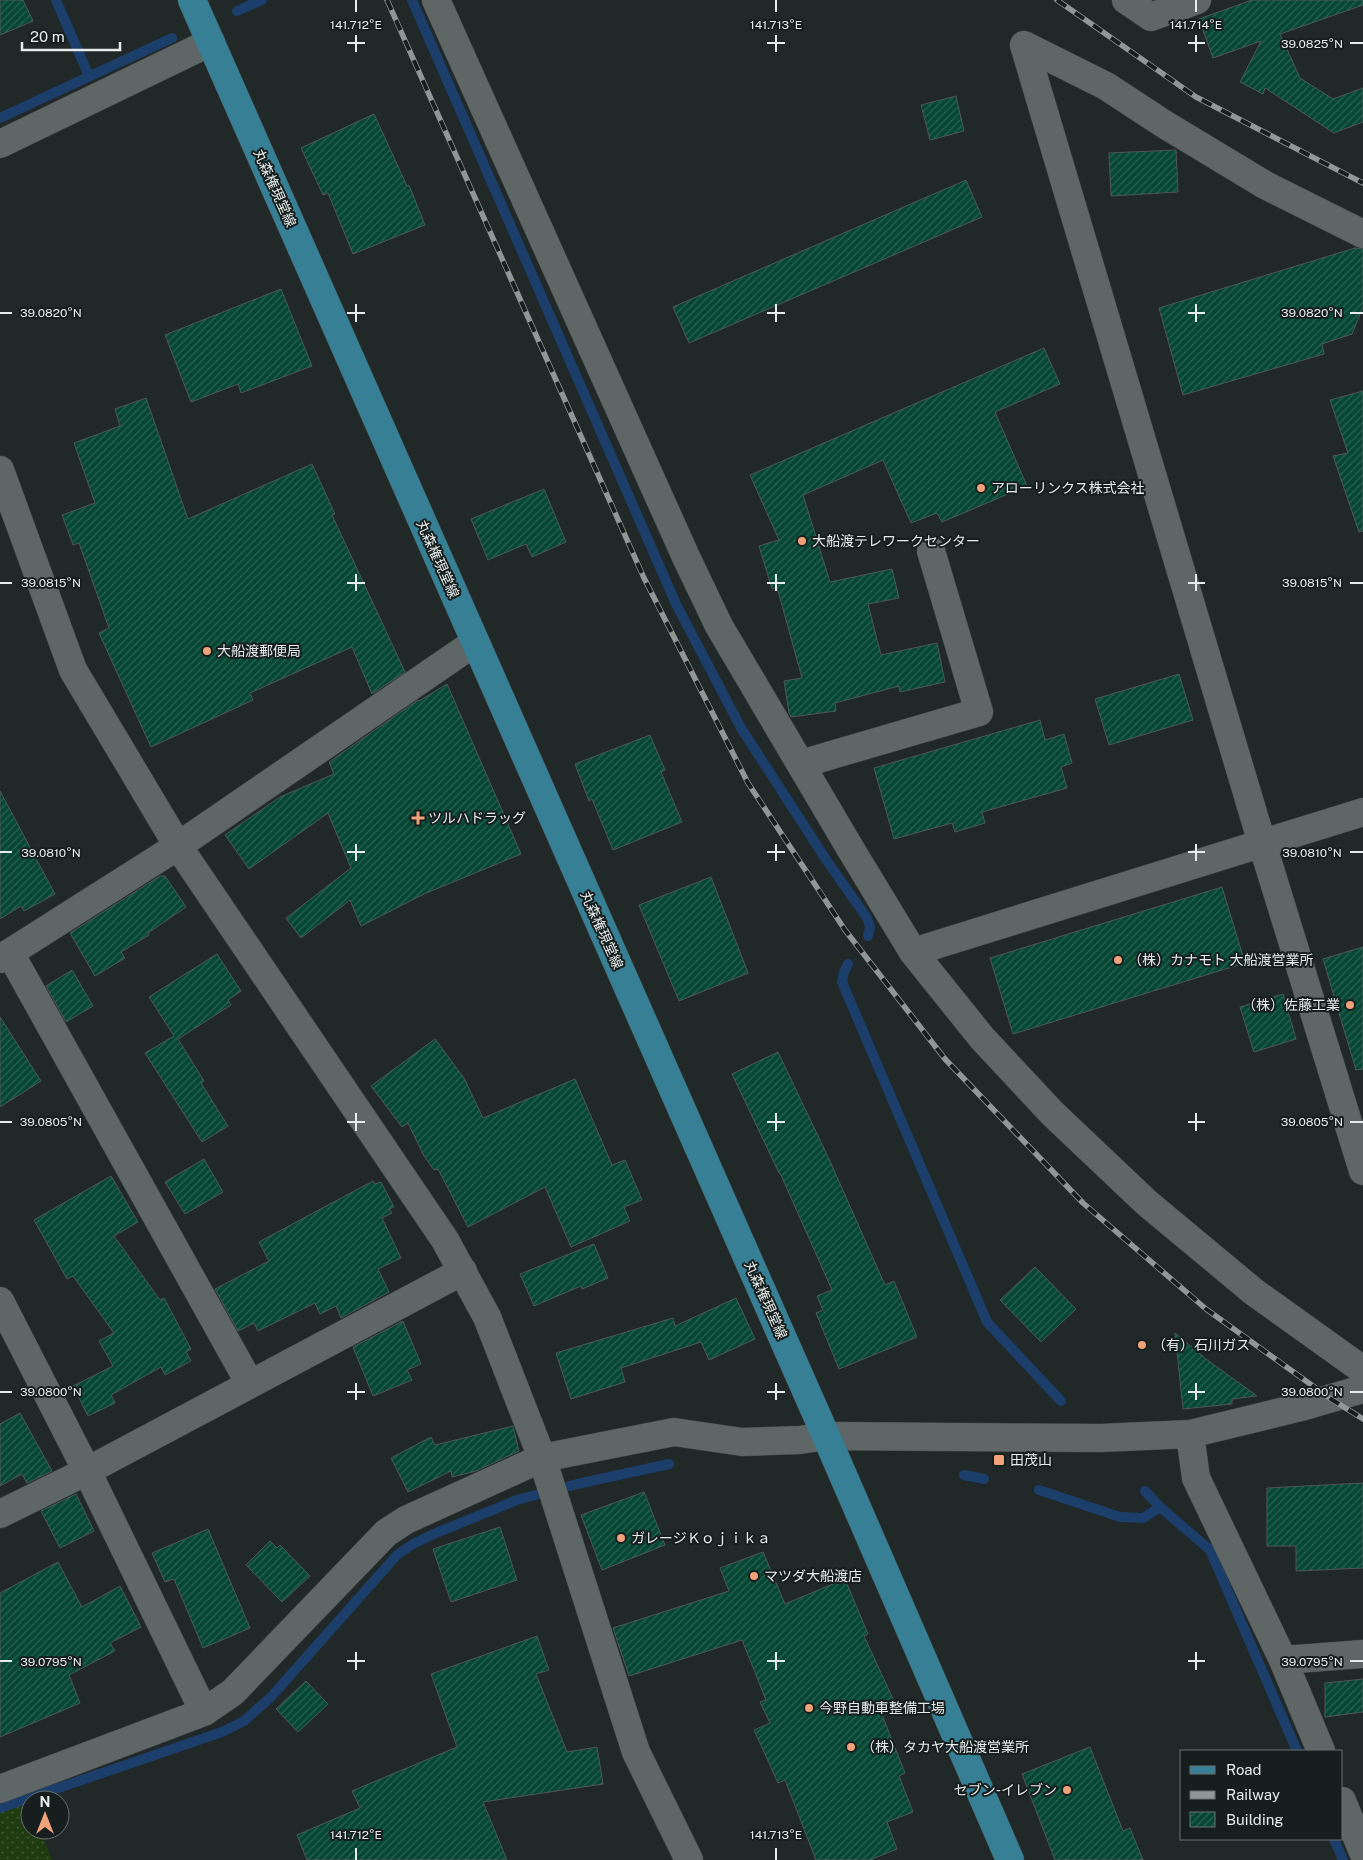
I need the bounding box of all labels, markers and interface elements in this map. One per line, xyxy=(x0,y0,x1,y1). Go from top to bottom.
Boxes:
text: 141.712°E xyxy=(330,18,382,32)
text: 141.713°E xyxy=(750,18,802,32)
text: 141.714°E xyxy=(1170,18,1222,32)
scale bar xyxy=(22,20,120,52)
text: 20 m xyxy=(30,28,65,45)
text: 39.0825°N xyxy=(1281,37,1343,51)
street label: 丸森権現堂線 xyxy=(251,146,299,230)
text: 39.0820°N xyxy=(20,306,82,320)
text: 39.0820°N xyxy=(1281,306,1343,320)
place label: アローリンクス株式会社 xyxy=(991,480,1145,496)
marker: アローリンクス株式会社 xyxy=(975,482,987,494)
street label: 丸森権現堂線 xyxy=(414,517,462,601)
place label: 大船渡テレワークセンター xyxy=(812,533,980,549)
marker: 大船渡テレワークセンター xyxy=(796,535,808,547)
text: 39.0815°N xyxy=(21,576,81,590)
text: 39.0815°N xyxy=(1282,576,1342,590)
place label: 大船渡郵便局 xyxy=(217,643,301,659)
marker: 大船渡郵便局 xyxy=(201,645,213,657)
place label: ツルハドラッグ xyxy=(428,810,526,826)
marker: ツルハドラッグ xyxy=(412,812,424,824)
text: 39.0810°N xyxy=(21,846,81,860)
text: 39.0810°N xyxy=(1282,846,1342,860)
street label: 丸森権現堂線 xyxy=(578,888,626,972)
place label: （株）カナモト 大船渡営業所 xyxy=(1128,952,1313,968)
marker: （株）カナモト 大船渡営業所 xyxy=(1112,954,1124,966)
place label: （株）佐藤工業 xyxy=(1242,997,1340,1013)
marker: （株）佐藤工業 xyxy=(1344,999,1356,1011)
text: 39.0805°N xyxy=(20,1115,82,1129)
text: 39.0805°N xyxy=(1281,1115,1343,1129)
street label: 丸森権現堂線 xyxy=(742,1258,790,1342)
place label: （有）石川ガス xyxy=(1152,1337,1250,1353)
marker: （有）石川ガス xyxy=(1136,1339,1148,1351)
text: 39.0800°N xyxy=(20,1385,82,1399)
text: 39.0800°N xyxy=(1281,1385,1343,1399)
place label: 田茂山 xyxy=(1010,1452,1052,1468)
marker: 田茂山 xyxy=(992,1453,1006,1467)
place label: ガレージＫｏｊｉｋａ xyxy=(631,1530,771,1547)
marker: ガレージＫｏｊｉｋａ xyxy=(615,1532,627,1544)
place label: マツダ大船渡店 xyxy=(764,1568,862,1584)
marker: マツダ大船渡店 xyxy=(748,1570,760,1582)
text: 39.0795°N xyxy=(20,1655,82,1669)
text: 39.0795°N xyxy=(1281,1655,1343,1669)
place label: 今野自動車整備工場 xyxy=(819,1700,945,1716)
marker: 今野自動車整備工場 xyxy=(803,1702,815,1714)
place label: （株）タカヤ大船渡営業所 xyxy=(861,1739,1029,1755)
marker: （株）タカヤ大船渡営業所 xyxy=(845,1741,857,1753)
legend xyxy=(1180,1750,1343,1840)
text: Road xyxy=(1226,1761,1262,1778)
place label: セブン-イレブン xyxy=(954,1782,1057,1798)
marker: セブン-イレブン xyxy=(1061,1784,1073,1796)
text: Railway xyxy=(1226,1786,1280,1803)
north arrow xyxy=(20,1790,70,1840)
text: N xyxy=(40,1794,50,1810)
text: Building xyxy=(1226,1811,1284,1828)
text: 141.712°E xyxy=(330,1828,382,1842)
text: 141.713°E xyxy=(750,1828,802,1842)

